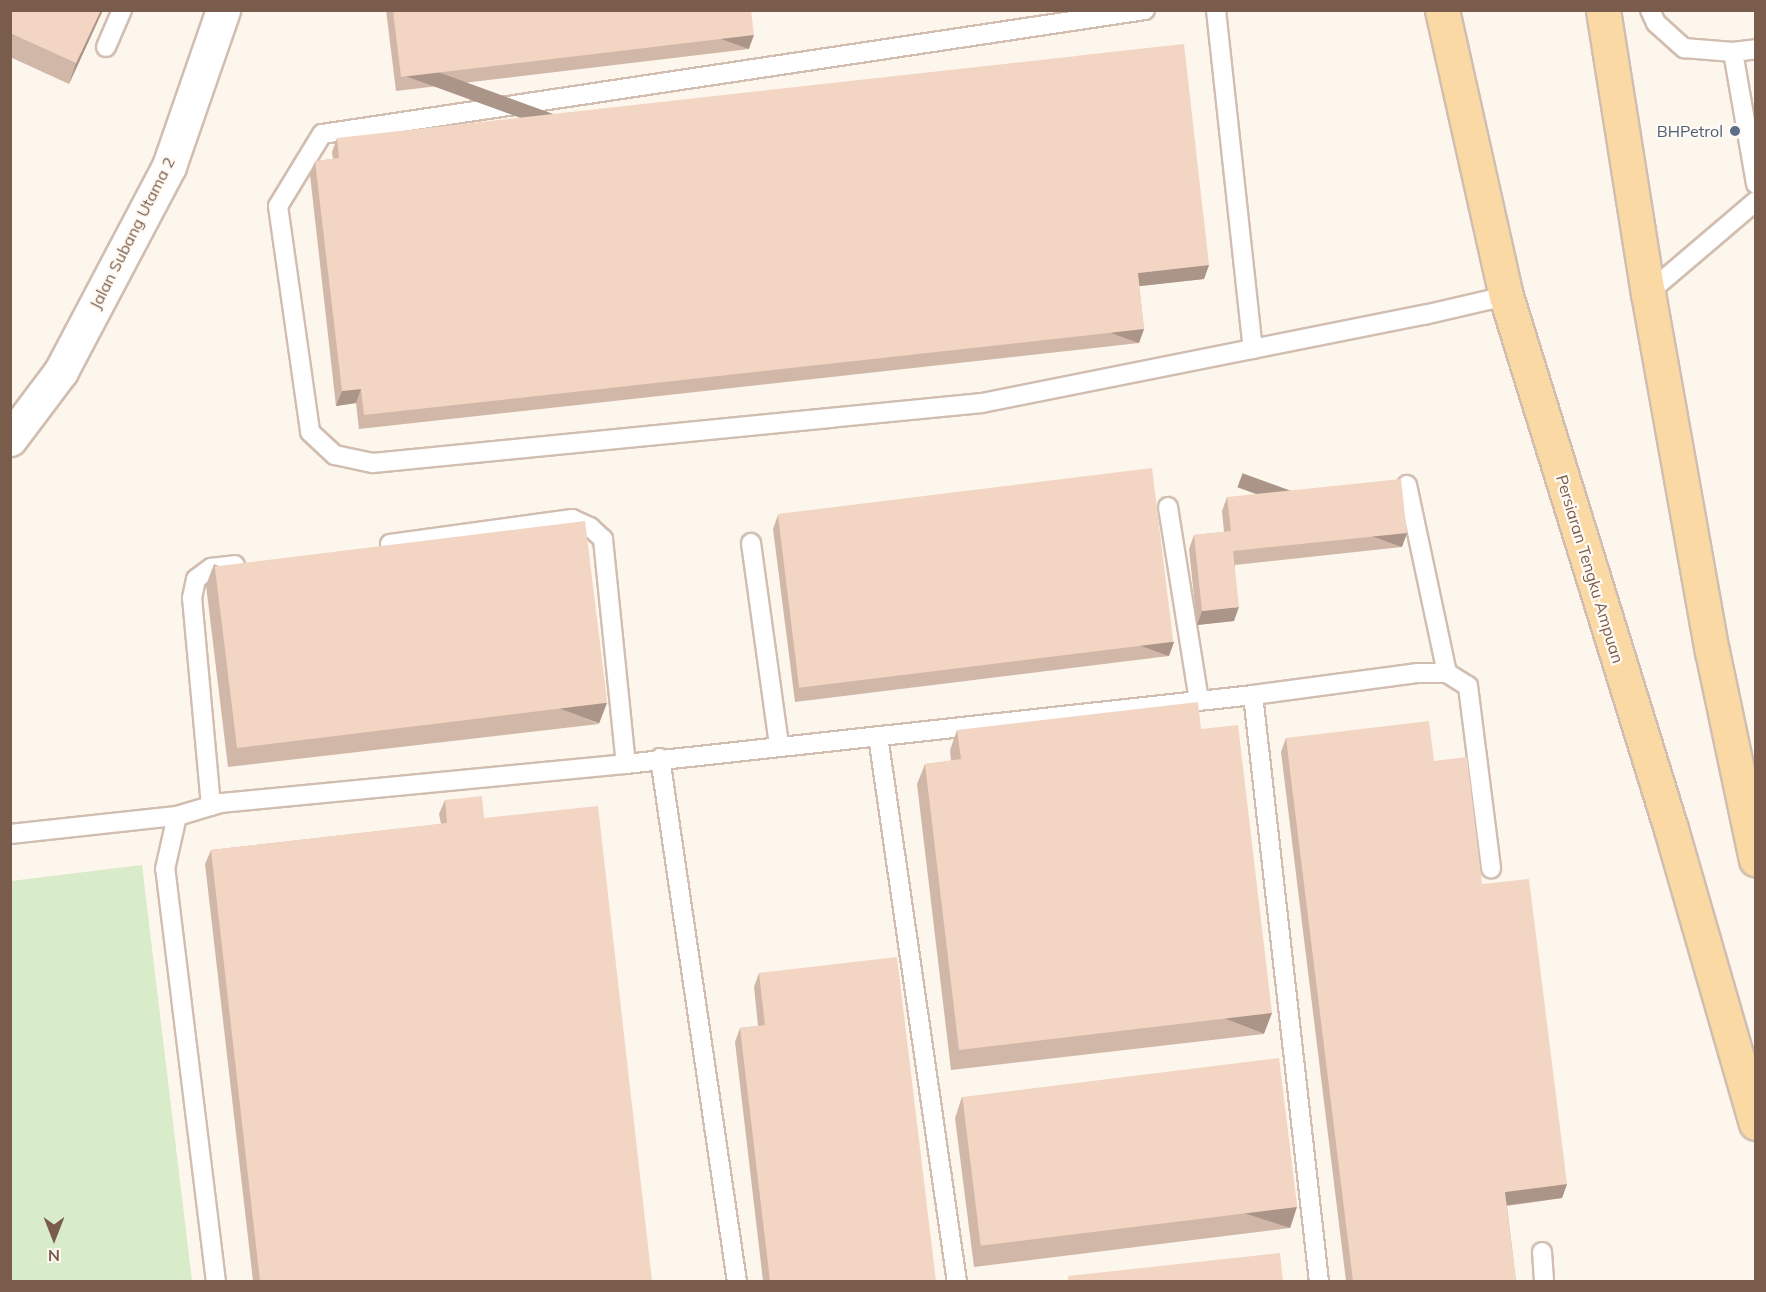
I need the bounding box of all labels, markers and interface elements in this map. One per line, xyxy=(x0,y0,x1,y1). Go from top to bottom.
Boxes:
place label: BHPetrol xyxy=(1657,121,1723,141)
marker: BHPetrol xyxy=(1728,124,1742,138)
street label: Jalan Subang Utama 2 xyxy=(85,154,179,312)
street label: Persiaran Tengku Ampuan xyxy=(1552,472,1628,666)
north arrow xyxy=(24,1208,84,1268)
text: N xyxy=(48,1246,60,1266)

